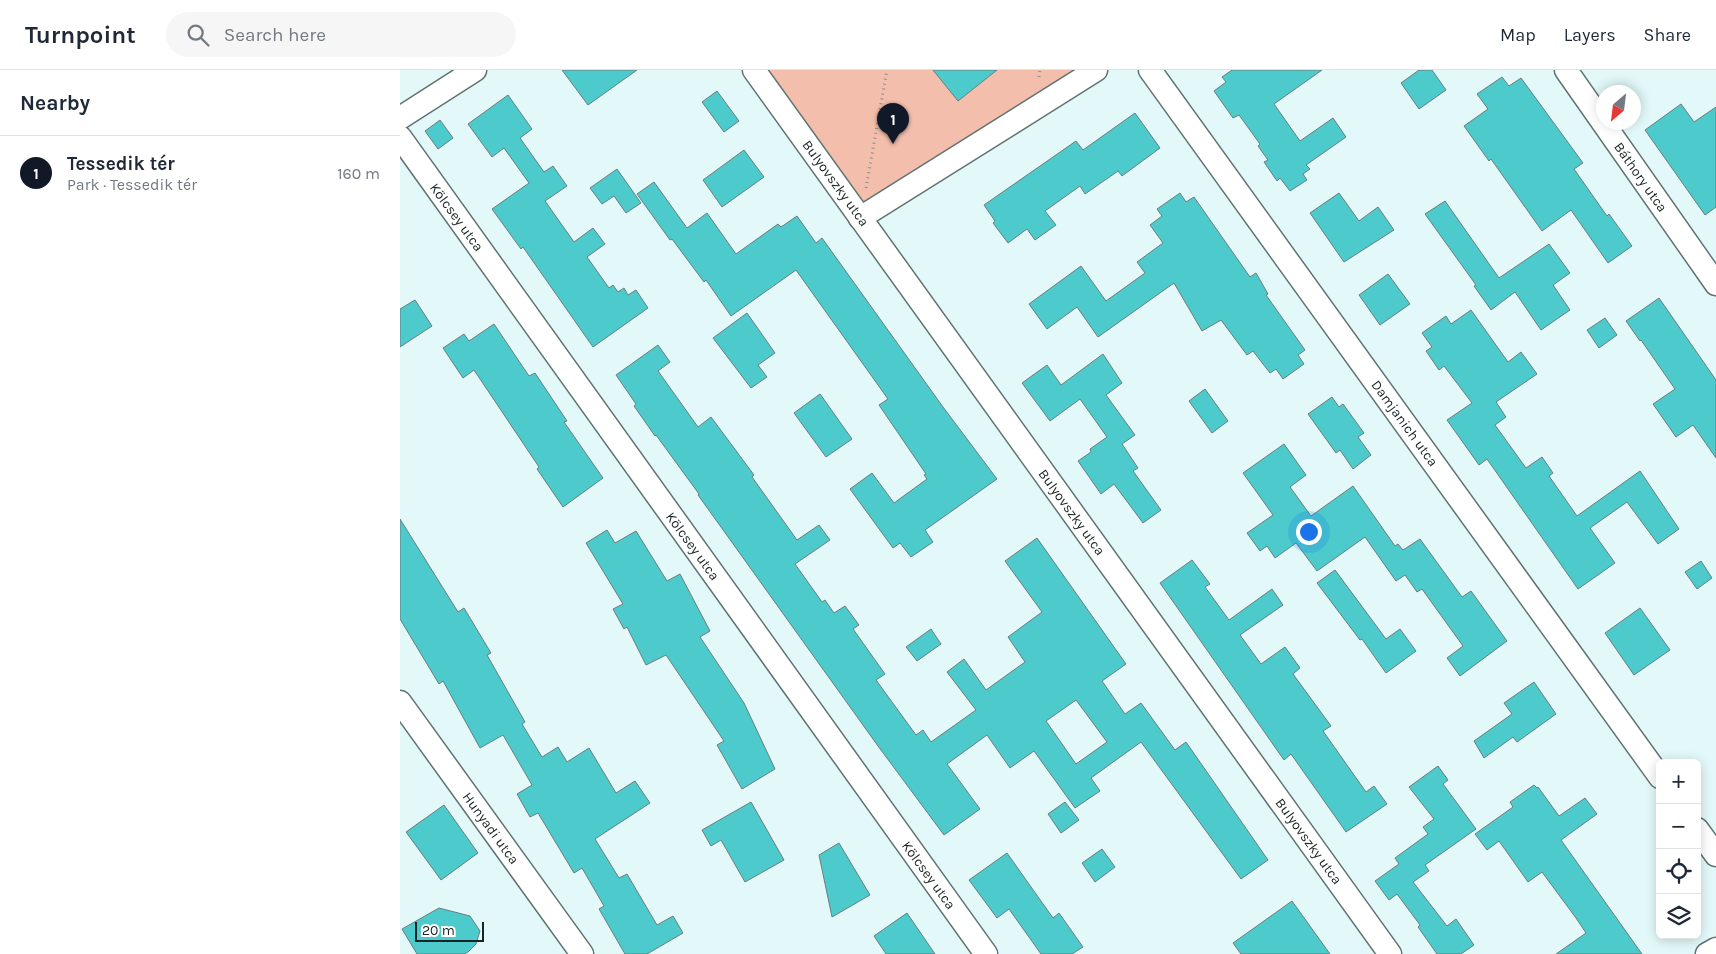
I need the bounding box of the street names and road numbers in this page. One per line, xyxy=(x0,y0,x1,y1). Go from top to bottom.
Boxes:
street label: Bulyovszky utca xyxy=(799,137,873,230)
street label: Báthory utca xyxy=(1610,139,1671,215)
street label: Kölcsey utca xyxy=(426,180,487,255)
street label: Damjanich utca xyxy=(1368,377,1442,470)
street label: Bulyovszky utca xyxy=(1035,466,1109,559)
street label: Kölcsey utca xyxy=(662,509,723,584)
street label: Hunyadi utca xyxy=(459,789,522,868)
street label: Bulyovszky utca xyxy=(1272,795,1346,888)
street label: Kölcsey utca xyxy=(898,838,959,913)

